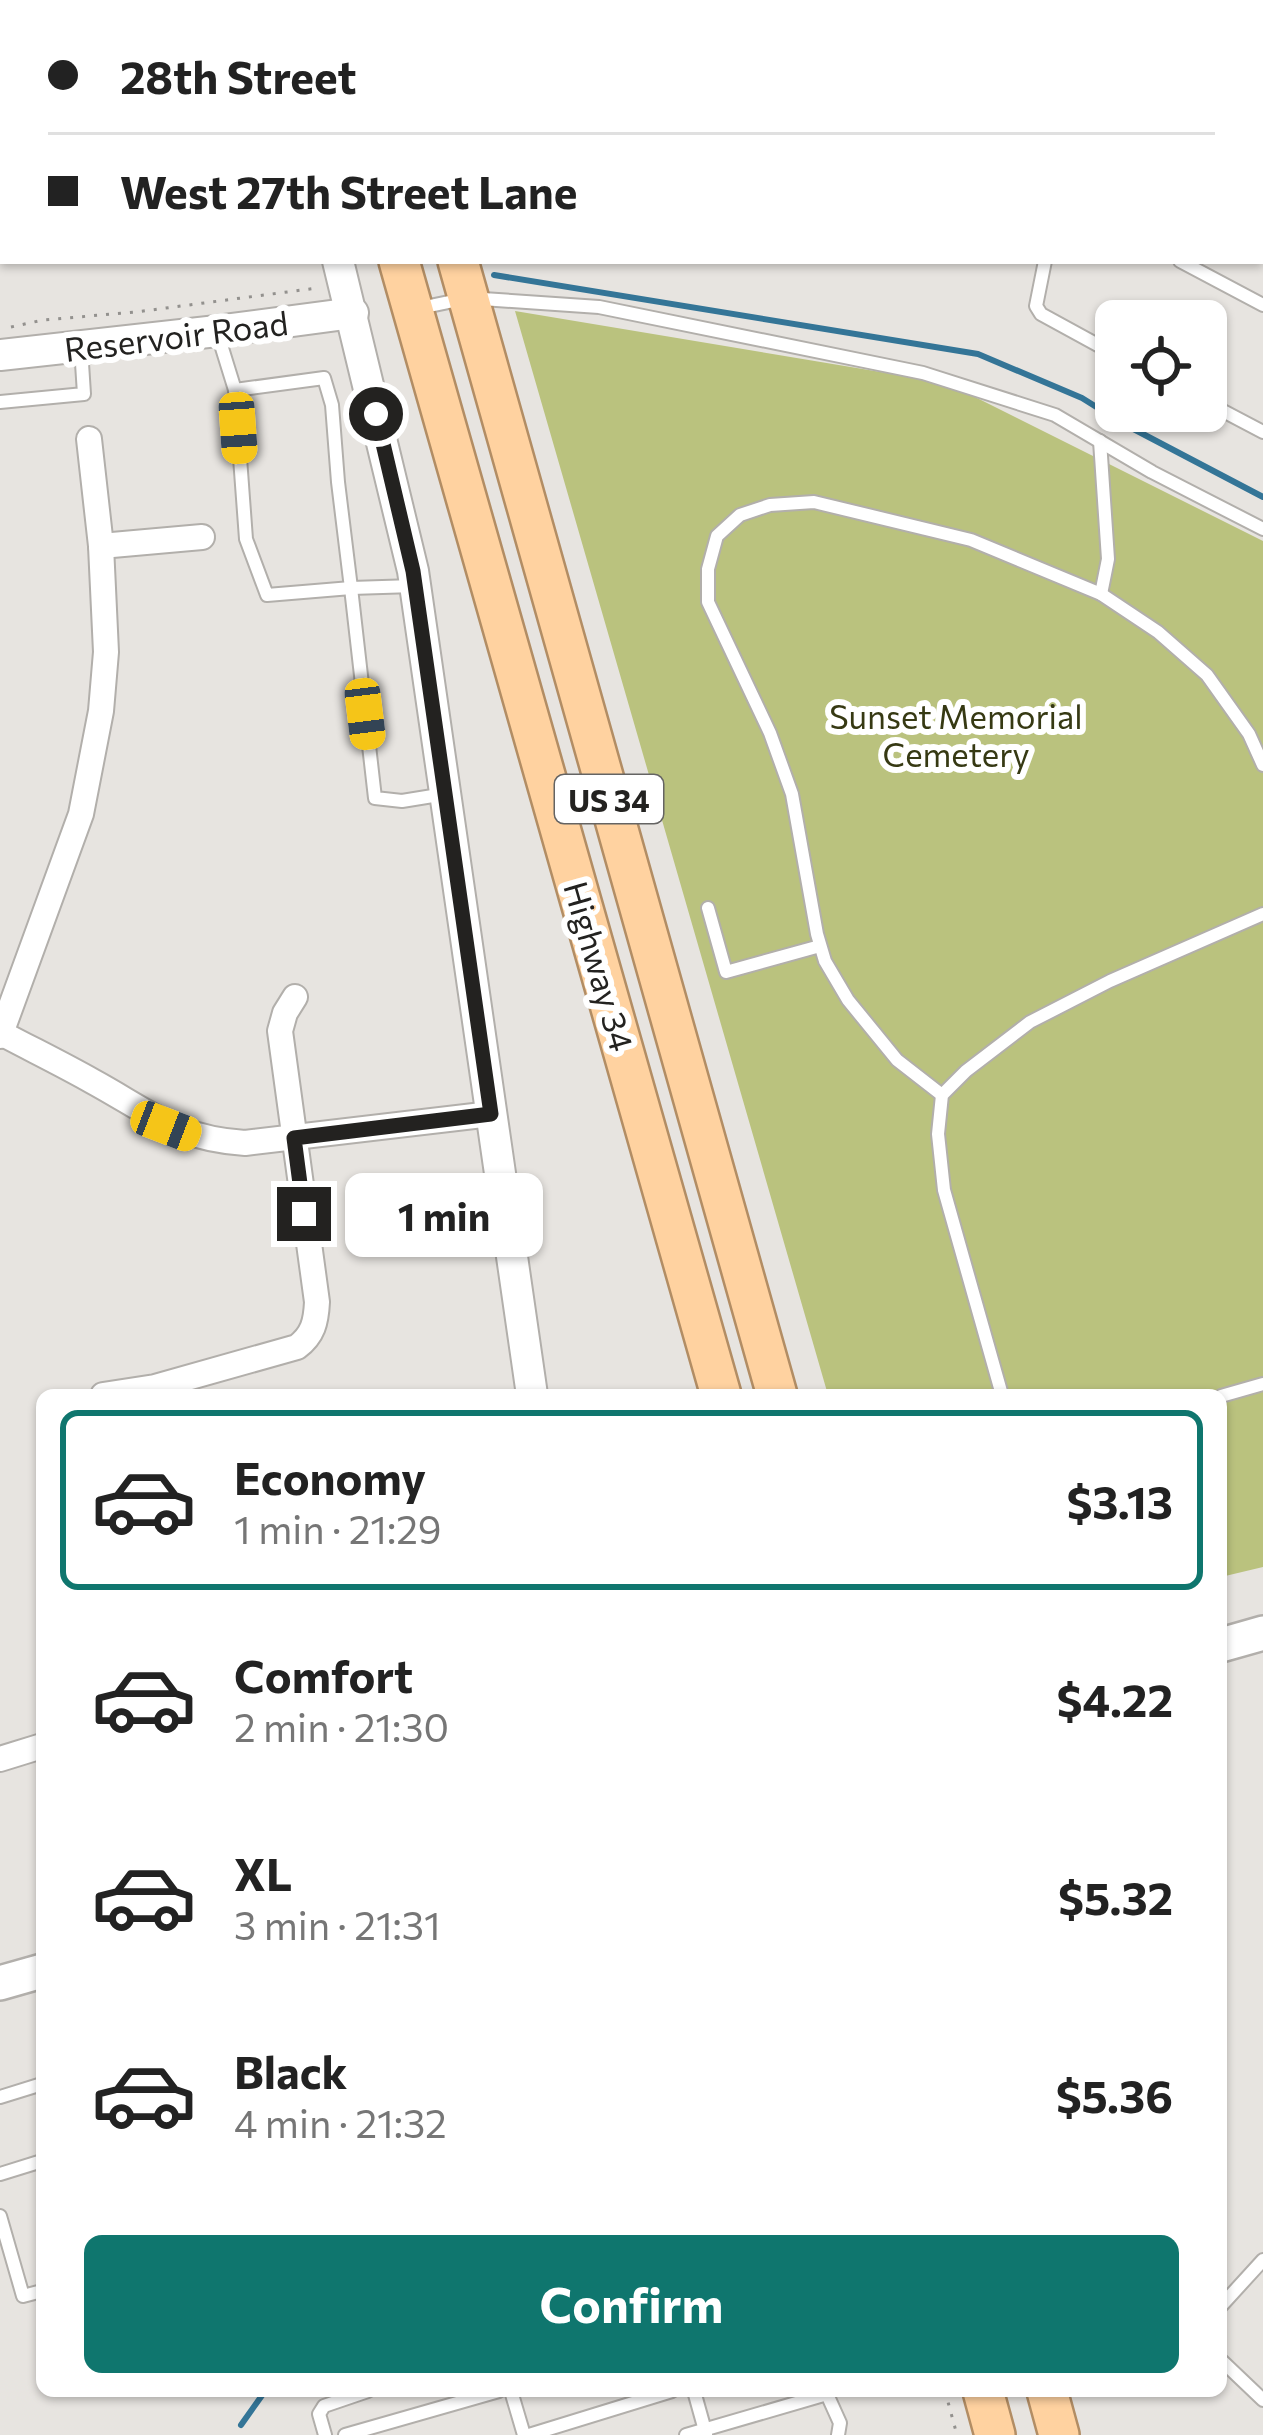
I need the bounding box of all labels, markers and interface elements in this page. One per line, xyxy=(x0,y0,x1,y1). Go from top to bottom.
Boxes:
text: 28th Street xyxy=(120,48,357,103)
text: West 27th Street Lane xyxy=(120,163,578,218)
map controls xyxy=(1095,300,1227,432)
button: locate xyxy=(1095,300,1227,432)
street label: Reservoir Road xyxy=(62,301,290,369)
route start xyxy=(349,387,403,441)
car xyxy=(218,391,258,465)
car xyxy=(343,676,387,752)
park label: Sunset Memorial Cemetery xyxy=(829,695,1083,774)
road number: US 34 xyxy=(555,775,663,823)
street label: Highway 34 xyxy=(556,876,644,1056)
car xyxy=(126,1096,206,1156)
callout: 1 min xyxy=(346,1172,544,1256)
route end xyxy=(277,1187,331,1241)
text: 1 min xyxy=(398,1191,490,1239)
icon: car xyxy=(90,1446,198,1554)
text: Economy xyxy=(234,1449,426,1504)
text: $3.13 xyxy=(1066,1473,1173,1528)
text: 1 min · 21:29 xyxy=(234,1504,441,1552)
icon: car xyxy=(90,1644,198,1752)
text: Comfort xyxy=(234,1647,413,1702)
text: $4.22 xyxy=(1057,1671,1173,1726)
text: 2 min · 21:30 xyxy=(234,1702,449,1750)
icon: car xyxy=(90,1842,198,1950)
text: XL xyxy=(234,1845,292,1900)
text: $5.32 xyxy=(1058,1869,1173,1924)
text: 3 min · 21:31 xyxy=(234,1900,441,1948)
icon: car xyxy=(90,2040,198,2148)
text: Black xyxy=(234,2043,347,2098)
text: $5.36 xyxy=(1056,2067,1173,2122)
text: 4 min · 21:32 xyxy=(234,2098,447,2146)
button: Confirm xyxy=(84,2235,1179,2373)

